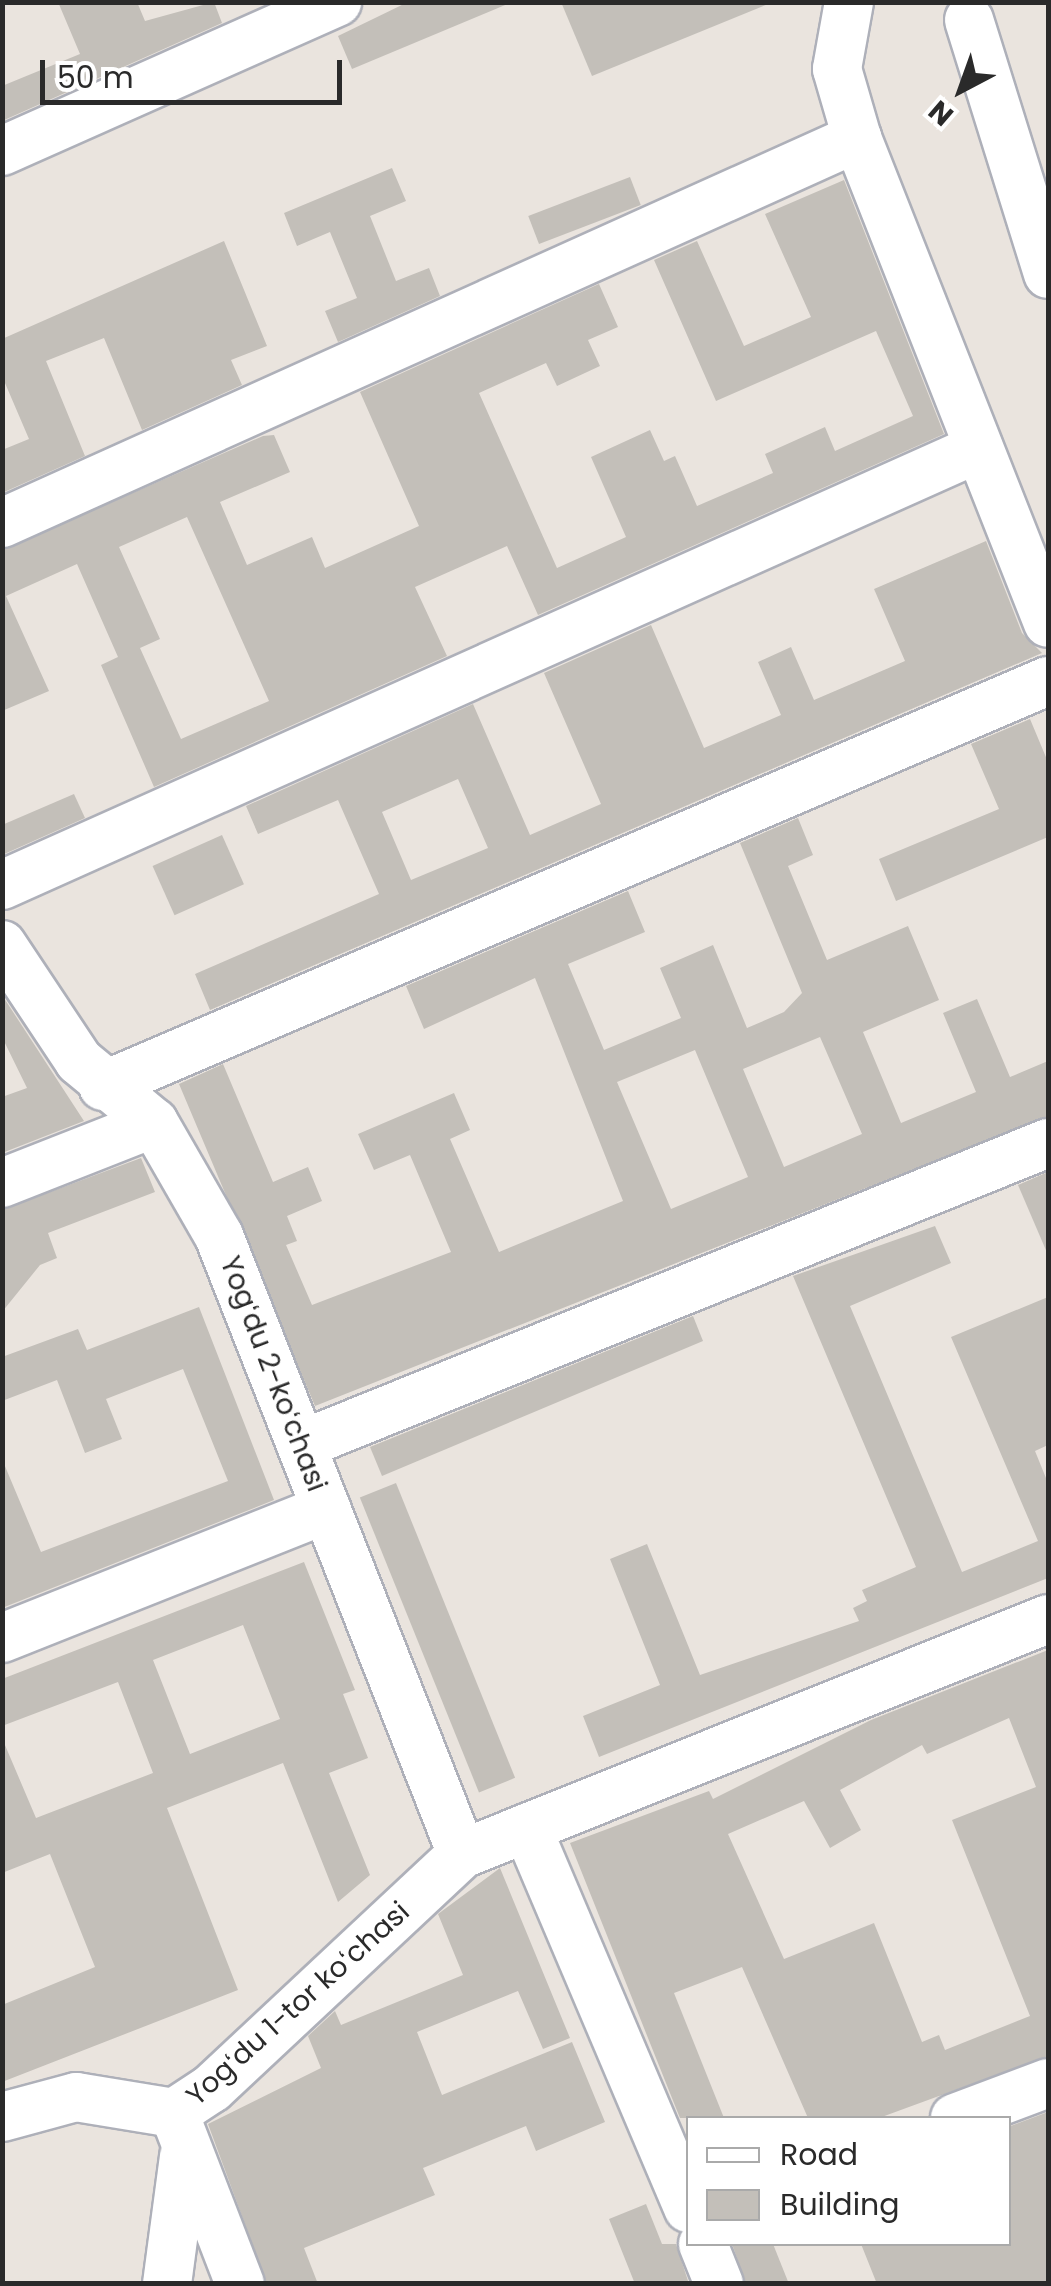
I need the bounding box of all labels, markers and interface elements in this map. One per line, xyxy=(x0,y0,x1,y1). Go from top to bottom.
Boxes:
scale bar xyxy=(45,40,348,102)
north arrow xyxy=(911,40,1011,140)
text: 50 m xyxy=(57,56,134,99)
text: N xyxy=(920,91,962,135)
street label: Yogʻdu 2-koʻchasi xyxy=(213,1252,333,1496)
street label: Yogʻdu 1-tor koʻchasi xyxy=(180,1895,416,2113)
legend xyxy=(686,2116,1011,2246)
text: Road xyxy=(780,2133,858,2176)
text: Building xyxy=(780,2183,900,2226)

